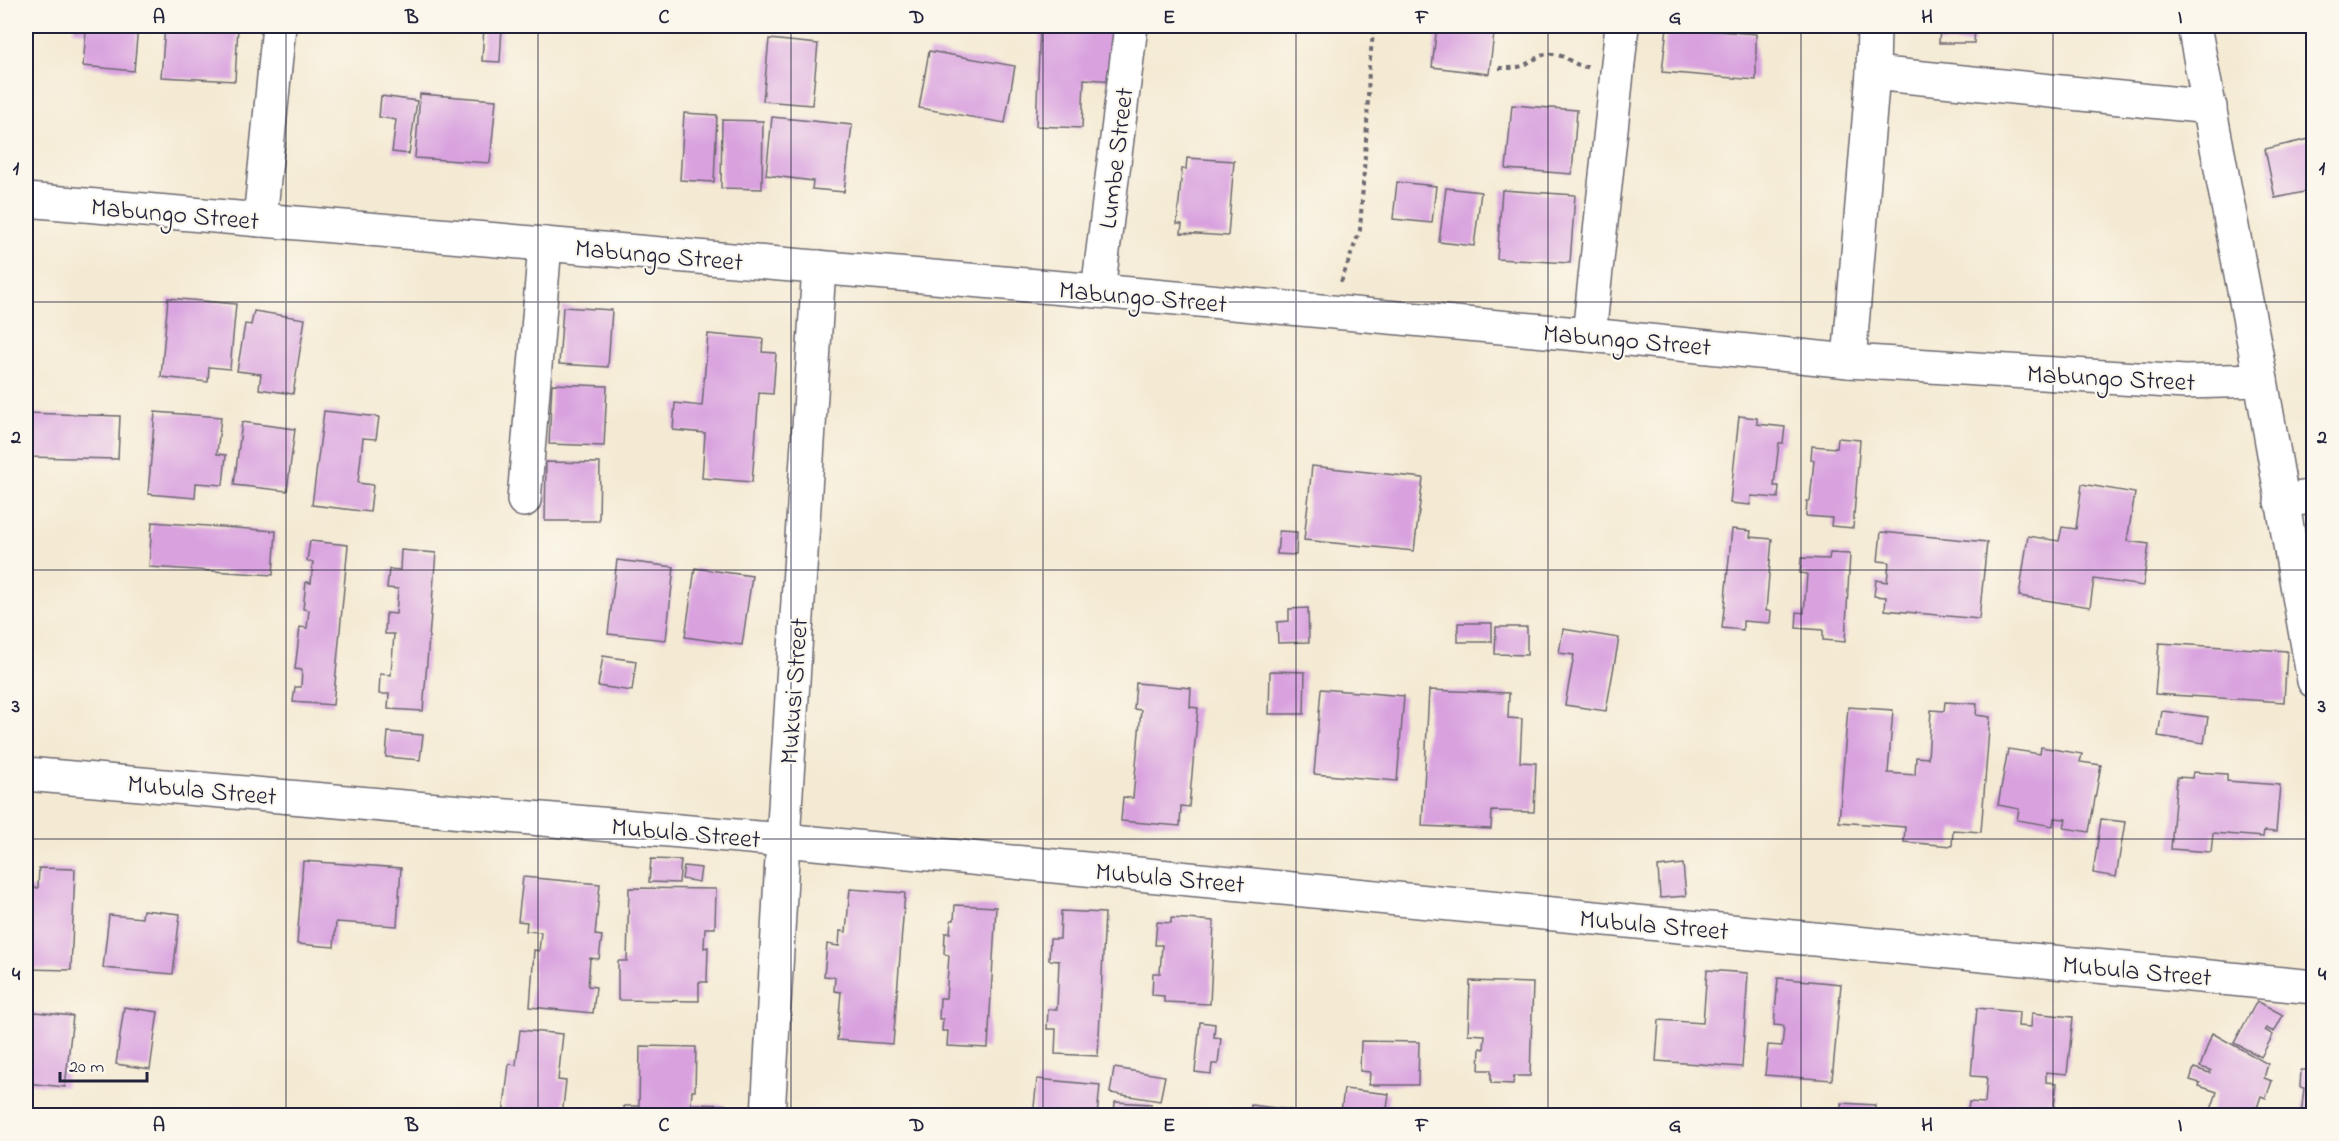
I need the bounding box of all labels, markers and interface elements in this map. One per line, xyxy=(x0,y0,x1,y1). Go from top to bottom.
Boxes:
text: A xyxy=(153,4,165,33)
text: B xyxy=(404,4,419,33)
text: C xyxy=(659,4,670,33)
text: D xyxy=(909,4,924,33)
text: E xyxy=(1163,4,1175,33)
text: F xyxy=(1415,4,1429,33)
text: G xyxy=(1669,4,1682,33)
text: H xyxy=(1921,4,1933,33)
text: I xyxy=(2178,4,2183,33)
street label: Lumbe Street xyxy=(1090,85,1146,231)
text: 1 xyxy=(13,155,20,184)
text: 1 xyxy=(2319,155,2326,184)
street label: Mabungo Street xyxy=(89,190,261,242)
street label: Mabungo Street xyxy=(573,231,745,283)
street label: Mabungo Street xyxy=(1057,273,1229,325)
street label: Mabungo Street xyxy=(1541,316,1713,368)
street label: Mabungo Street xyxy=(2026,357,2196,403)
text: 2 xyxy=(10,424,21,453)
text: 2 xyxy=(2316,424,2327,453)
street label: Mukusi Street xyxy=(772,616,820,766)
text: 3 xyxy=(11,693,20,722)
text: 3 xyxy=(2317,693,2326,722)
street label: Mubula Street xyxy=(126,767,278,817)
street label: Mubula Street xyxy=(610,810,762,860)
street label: Mubula Street xyxy=(1094,855,1246,905)
street label: Mubula Street xyxy=(1578,902,1730,952)
street label: Mubula Street xyxy=(2061,948,2213,998)
text: 4 xyxy=(12,961,21,990)
text: 4 xyxy=(2318,961,2327,990)
scale bar xyxy=(60,1045,147,1083)
text: 20 m xyxy=(69,1055,104,1081)
text: A xyxy=(153,1112,165,1141)
text: B xyxy=(404,1112,419,1141)
text: C xyxy=(659,1112,670,1141)
text: D xyxy=(909,1112,924,1141)
text: E xyxy=(1163,1112,1175,1141)
text: F xyxy=(1415,1112,1429,1141)
text: G xyxy=(1669,1112,1682,1141)
text: H xyxy=(1921,1112,1933,1141)
text: I xyxy=(2178,1112,2183,1141)

